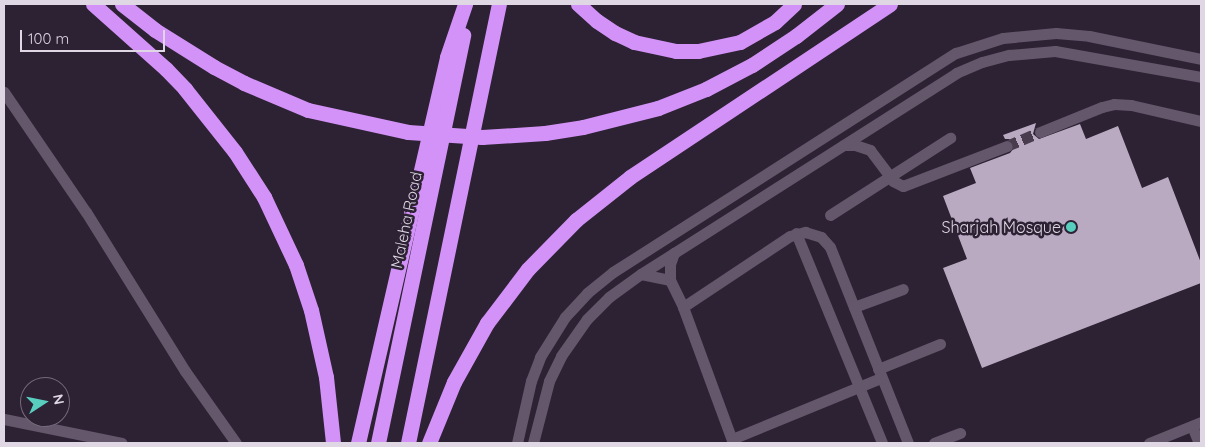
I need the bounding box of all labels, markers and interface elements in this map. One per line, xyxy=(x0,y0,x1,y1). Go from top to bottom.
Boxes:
scale bar xyxy=(22,20,168,52)
text: 100 m xyxy=(28,29,69,48)
street label: Maleha Road xyxy=(386,170,426,270)
place label: Sharjah Mosque xyxy=(942,217,1061,237)
marker: Sharjah Mosque xyxy=(1065,221,1077,233)
north arrow xyxy=(20,377,70,427)
text: N xyxy=(49,393,69,406)

